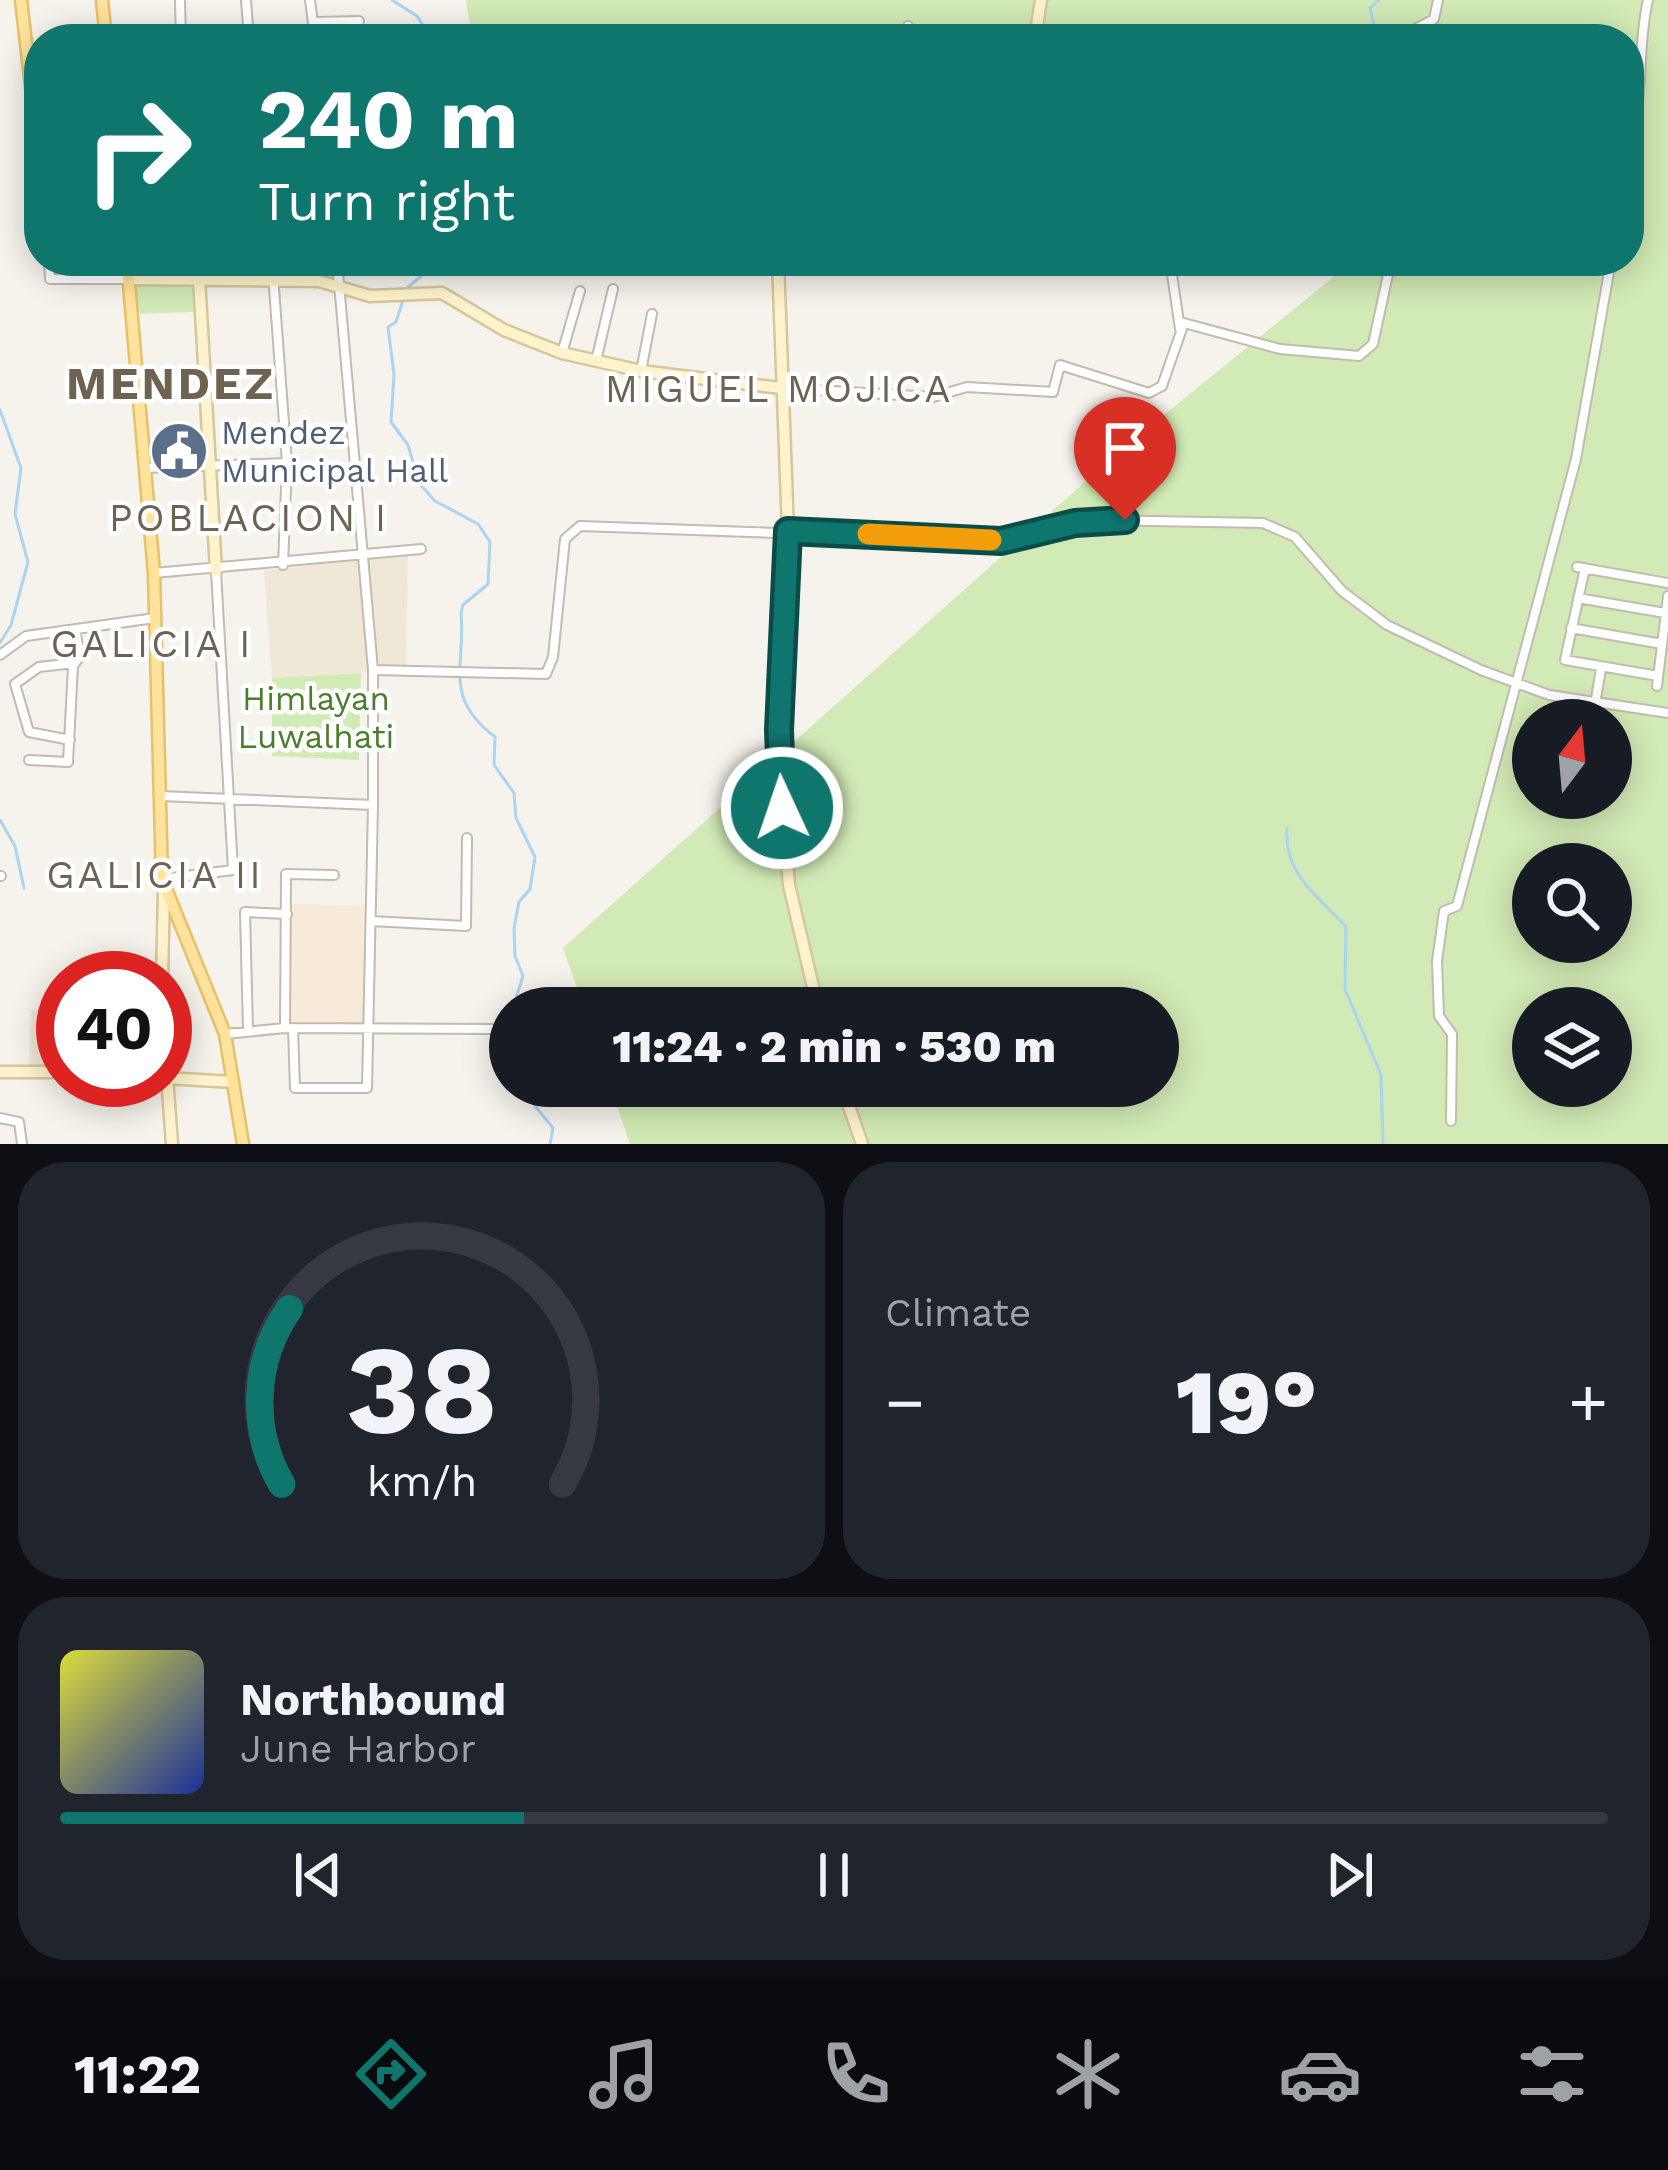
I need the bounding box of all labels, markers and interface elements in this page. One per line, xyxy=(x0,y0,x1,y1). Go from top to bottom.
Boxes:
text: 240 m xyxy=(258,70,519,168)
icon: right xyxy=(60,72,216,228)
text: Turn right xyxy=(258,170,515,233)
district label: MENDEZ xyxy=(66,357,276,410)
district label: MIGUEL MOJICA xyxy=(605,366,953,411)
pin xyxy=(1074,397,1176,520)
place label: Mendez Municipal Hall xyxy=(221,413,448,490)
icon: arrive xyxy=(1092,415,1158,481)
public building icon: Mendez Municipal Hall xyxy=(148,420,210,482)
district label: POBLACION I xyxy=(109,495,389,540)
district label: GALICIA I xyxy=(50,621,254,666)
park label: Himlayan Luwalhati xyxy=(238,679,394,756)
north arrow xyxy=(1512,699,1632,819)
map controls xyxy=(1512,699,1632,1107)
position arrow xyxy=(719,745,845,871)
button: search xyxy=(1512,843,1632,963)
district label: GALICIA II xyxy=(46,852,264,897)
speed limit sign: 40 xyxy=(36,951,192,1107)
button: layers xyxy=(1512,987,1632,1107)
text: 11:24 · 2 min · 530 m xyxy=(612,1020,1056,1073)
text: Climate xyxy=(885,1290,1031,1335)
text: 38 xyxy=(345,1317,498,1463)
text: 19° xyxy=(1176,1349,1317,1455)
text: − xyxy=(885,1364,925,1441)
text: + xyxy=(1568,1364,1608,1441)
text: km/h xyxy=(366,1455,477,1505)
text: Northbound xyxy=(240,1673,506,1726)
text: June Harbor xyxy=(240,1726,476,1771)
icon: previous xyxy=(285,1842,351,1908)
icon: pause xyxy=(801,1842,867,1908)
icon: next xyxy=(1317,1842,1383,1908)
icon: directions xyxy=(349,2032,433,2116)
icon: music xyxy=(582,2032,666,2116)
icon: phone xyxy=(814,2032,898,2116)
icon: climate xyxy=(1046,2032,1130,2116)
icon: car xyxy=(1278,2032,1362,2116)
icon: filters xyxy=(1510,2032,1594,2116)
text: 11:22 xyxy=(74,2043,201,2106)

